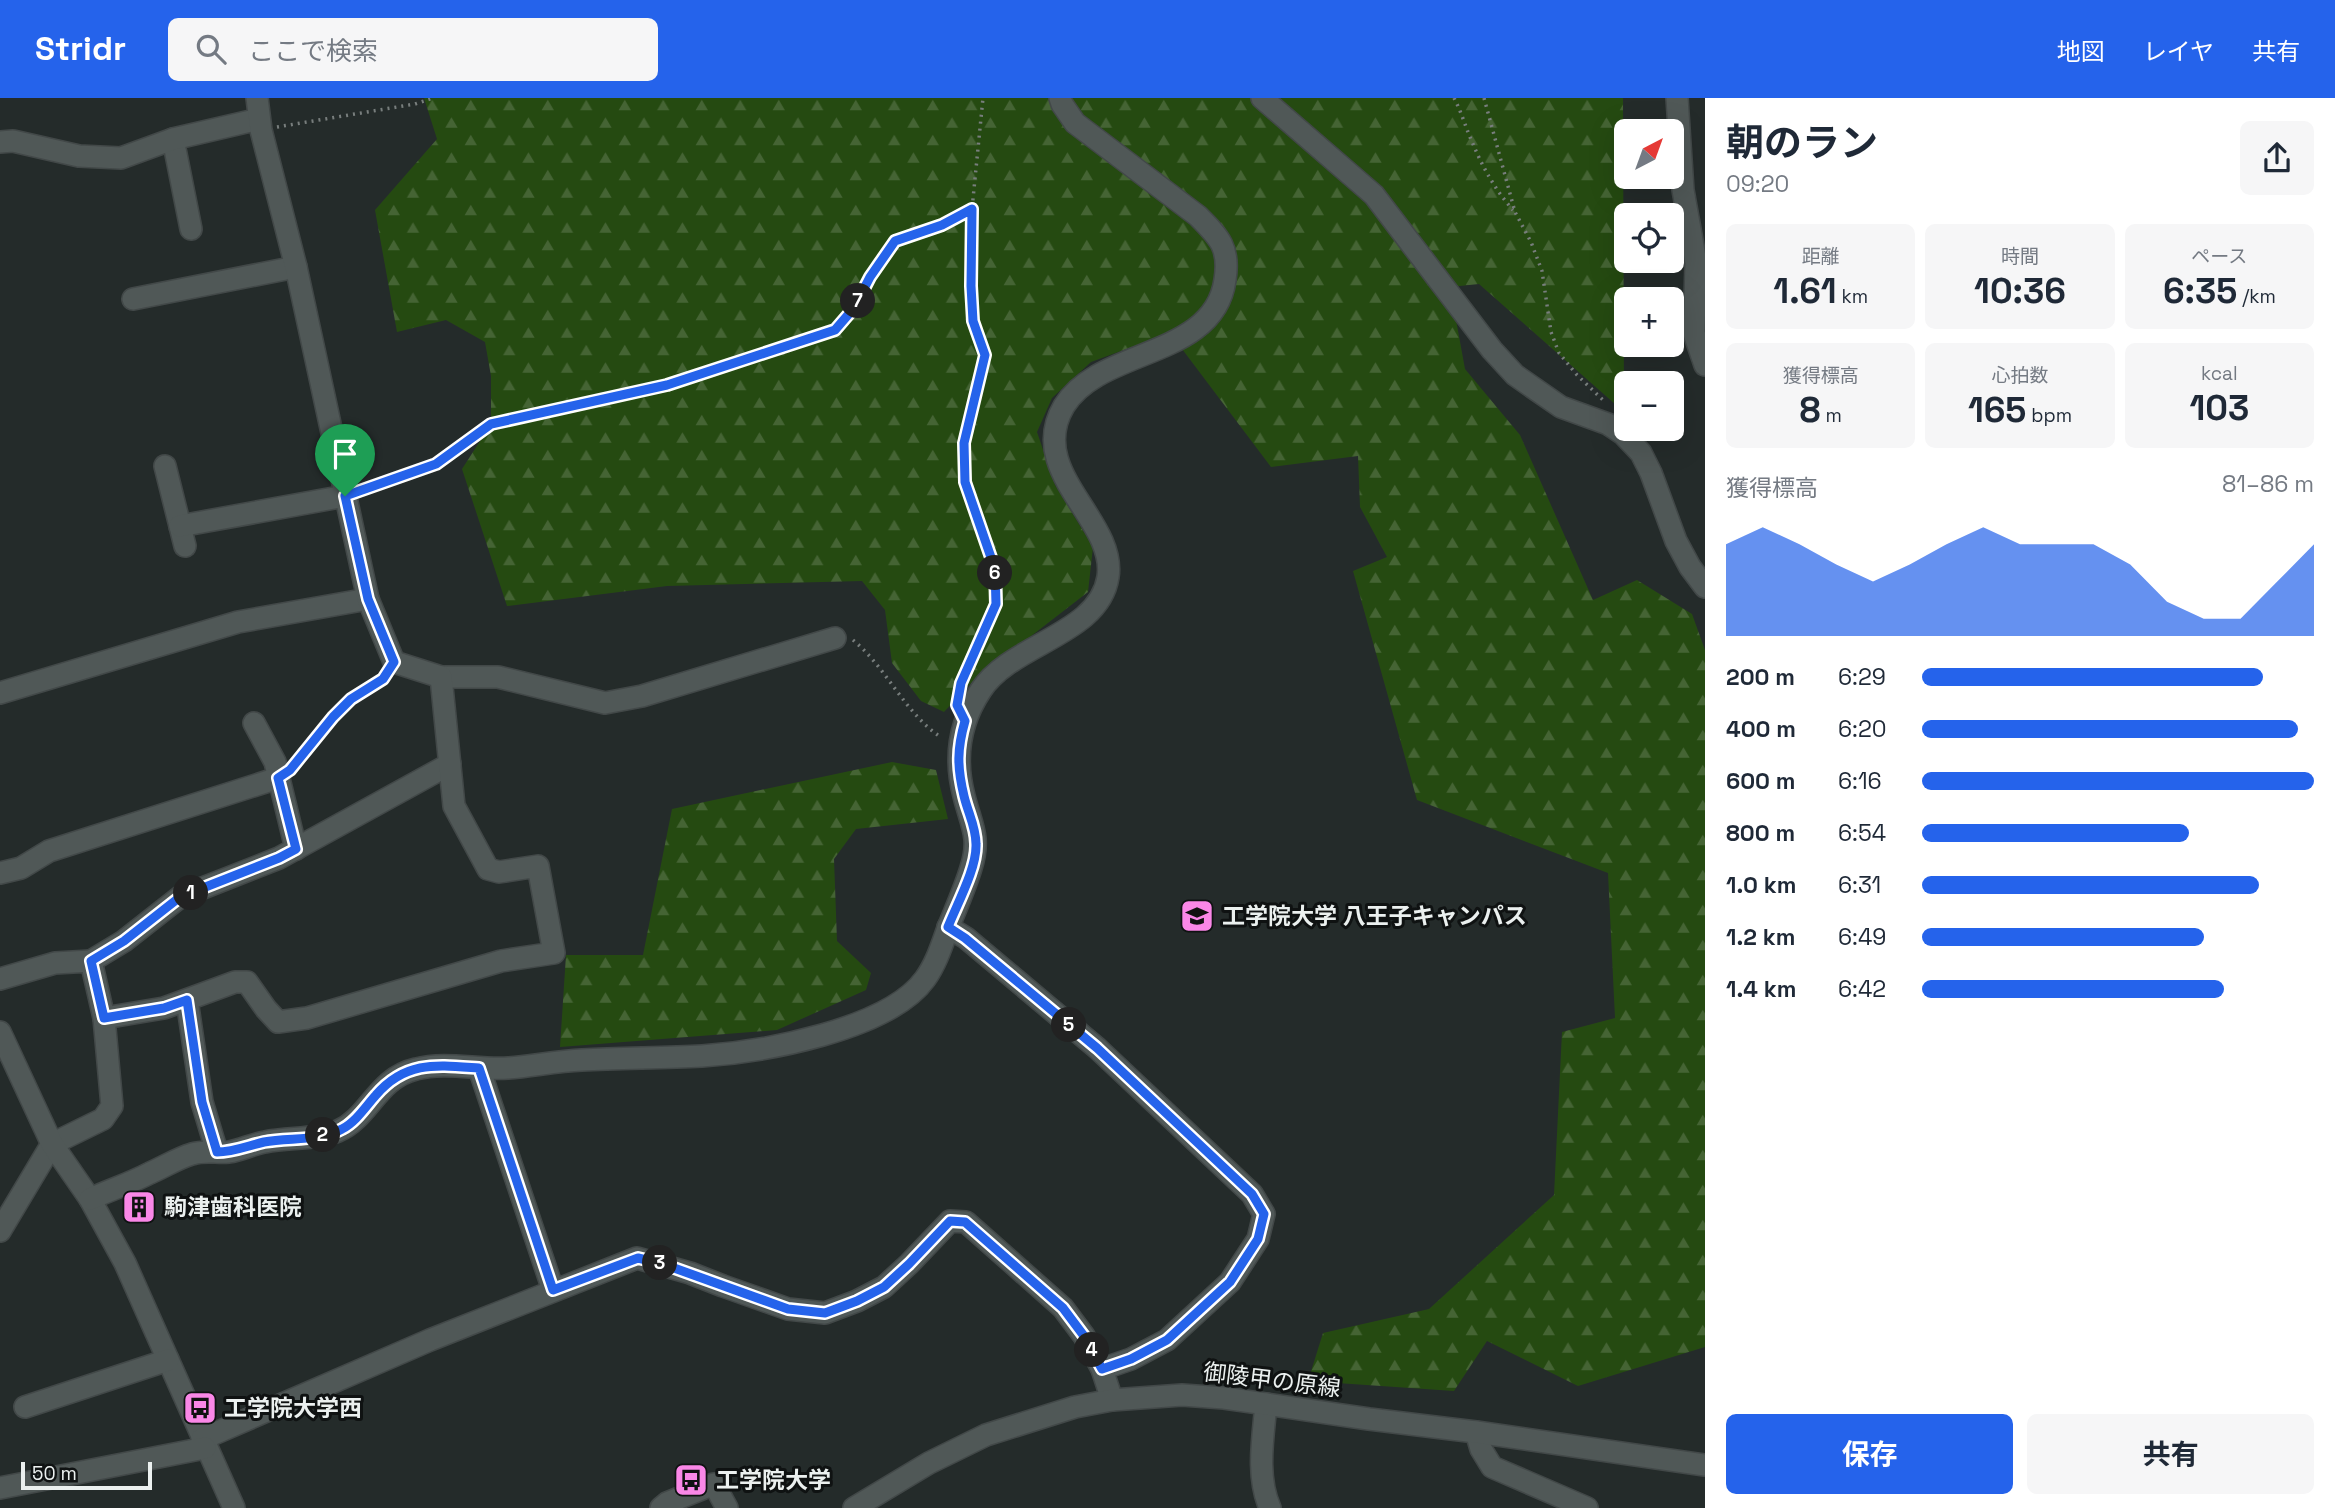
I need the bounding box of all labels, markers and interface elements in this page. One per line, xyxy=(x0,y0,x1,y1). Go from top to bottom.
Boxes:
search box xyxy=(168,18,658,81)
text: Stridr xyxy=(35,28,126,70)
icon: search xyxy=(192,30,230,68)
text: ここで検索 xyxy=(248,34,378,68)
text: 地図 xyxy=(2057,36,2105,67)
text: レイヤ xyxy=(2143,36,2214,67)
text: 共有 xyxy=(2252,36,2300,67)
north arrow xyxy=(1614,119,1684,189)
map controls xyxy=(1614,119,1684,441)
text: 朝のラン xyxy=(1726,119,1878,167)
button: share xyxy=(2240,121,2314,195)
text: 09:20 xyxy=(1726,169,1789,199)
button: locate xyxy=(1614,203,1684,273)
text: 距離 xyxy=(1802,244,1840,269)
text: 時間 xyxy=(2001,244,2039,269)
text: ペース xyxy=(2191,244,2247,269)
text: 1.61 xyxy=(1773,269,1837,313)
text: 10:36 xyxy=(1974,269,2066,313)
text: 6:35 xyxy=(2163,269,2237,313)
pin: 7 xyxy=(840,284,876,318)
text: km xyxy=(1837,284,1868,309)
text: /km xyxy=(2237,284,2276,309)
button: + xyxy=(1614,287,1684,357)
text: 7 xyxy=(852,288,863,313)
text: kcal xyxy=(2201,361,2238,386)
text: 獲得標高 xyxy=(1783,363,1859,388)
text: 心拍数 xyxy=(1991,363,2049,388)
button: − xyxy=(1614,371,1684,441)
text: 103 xyxy=(2189,386,2249,430)
text: 8 xyxy=(1800,388,1821,432)
text: 165 xyxy=(1968,388,2026,432)
text: m xyxy=(1821,403,1842,428)
text: bpm xyxy=(2026,403,2072,428)
pin xyxy=(315,424,375,496)
icon: arrive xyxy=(326,435,364,473)
text: 81–86 m xyxy=(2222,469,2314,499)
text: 獲得標高 xyxy=(1726,473,1818,503)
pin: 6 xyxy=(978,556,1012,590)
text: 6 xyxy=(989,560,1000,585)
text: 200 m xyxy=(1726,662,1795,692)
text: 6:29 xyxy=(1838,662,1886,692)
text: 400 m xyxy=(1726,714,1796,744)
text: 6:20 xyxy=(1838,714,1887,744)
text: 600 m xyxy=(1726,766,1796,796)
text: 6:16 xyxy=(1838,766,1882,796)
text: 800 m xyxy=(1726,818,1795,848)
text: 6:54 xyxy=(1838,818,1886,848)
text: 1.0 km xyxy=(1726,870,1796,900)
text: 6:31 xyxy=(1838,870,1881,900)
pin: 1 xyxy=(174,876,208,910)
text: 1 xyxy=(186,880,195,905)
school or university icon: 工学院大学 八王子キャンパス xyxy=(1178,897,1216,935)
place label: 工学院大学 八王子キャンパス xyxy=(1222,901,1527,931)
text: 1.2 km xyxy=(1726,922,1795,952)
text: 6:49 xyxy=(1838,922,1886,952)
text: 1.4 km xyxy=(1726,974,1796,1004)
text: 6:42 xyxy=(1838,974,1886,1004)
pin: 5 xyxy=(1052,1007,1086,1042)
text: 5 xyxy=(1063,1012,1074,1037)
pin: 2 xyxy=(306,1118,340,1152)
text: 2 xyxy=(317,1122,328,1147)
building icon: 駒津歯科医院 xyxy=(120,1188,158,1226)
place label: 駒津歯科医院 xyxy=(164,1192,302,1222)
pin: 3 xyxy=(642,1246,678,1280)
text: 3 xyxy=(654,1250,665,1275)
pin: 4 xyxy=(1074,1332,1110,1368)
text: 4 xyxy=(1085,1337,1098,1362)
street label: 御陵甲の原線 xyxy=(1202,1357,1342,1403)
bus stop icon: 工学院大学西 xyxy=(181,1389,219,1427)
place label: 工学院大学西 xyxy=(224,1393,362,1423)
button: 保存 xyxy=(1726,1414,2013,1494)
button: 共有 xyxy=(2027,1414,2314,1494)
scale bar xyxy=(21,1459,152,1491)
text: 50 m xyxy=(32,1461,77,1486)
bus stop icon: 工学院大学 xyxy=(672,1461,710,1499)
place label: 工学院大学 xyxy=(716,1465,831,1495)

